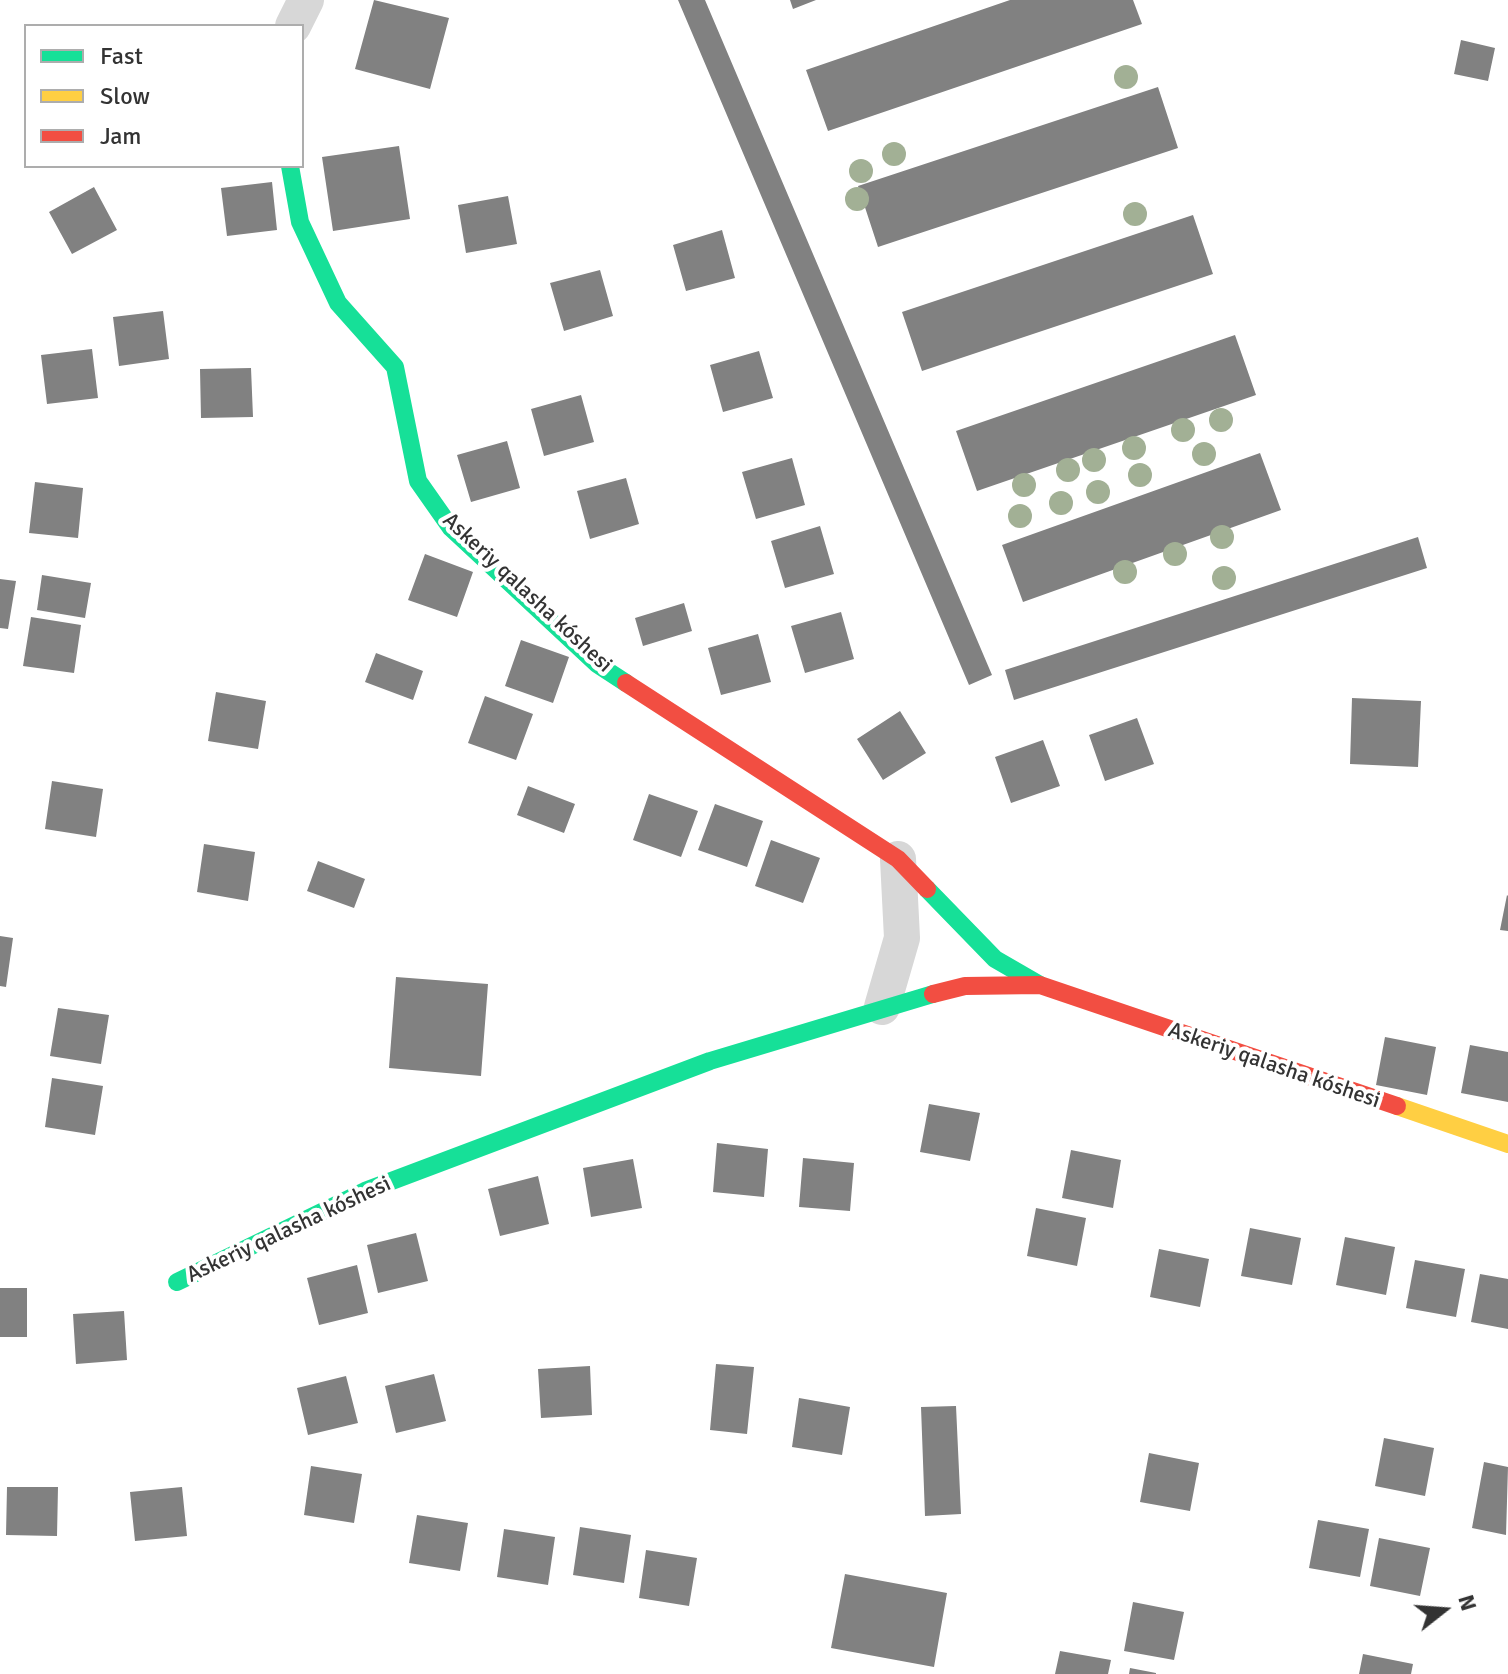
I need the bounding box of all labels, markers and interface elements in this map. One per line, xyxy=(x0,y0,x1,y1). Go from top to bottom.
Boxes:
legend xyxy=(24,24,304,168)
text: Fast xyxy=(100,41,143,71)
text: Slow xyxy=(100,81,150,111)
text: Jam xyxy=(100,121,141,151)
street label: Askeriy qalasha kóshesi xyxy=(437,508,617,678)
street label: Askeriy qalasha kóshesi xyxy=(1165,1017,1383,1115)
street label: Askeriy qalasha kóshesi xyxy=(183,1171,395,1289)
north arrow xyxy=(1404,1570,1484,1650)
text: N xyxy=(1452,1592,1483,1614)

